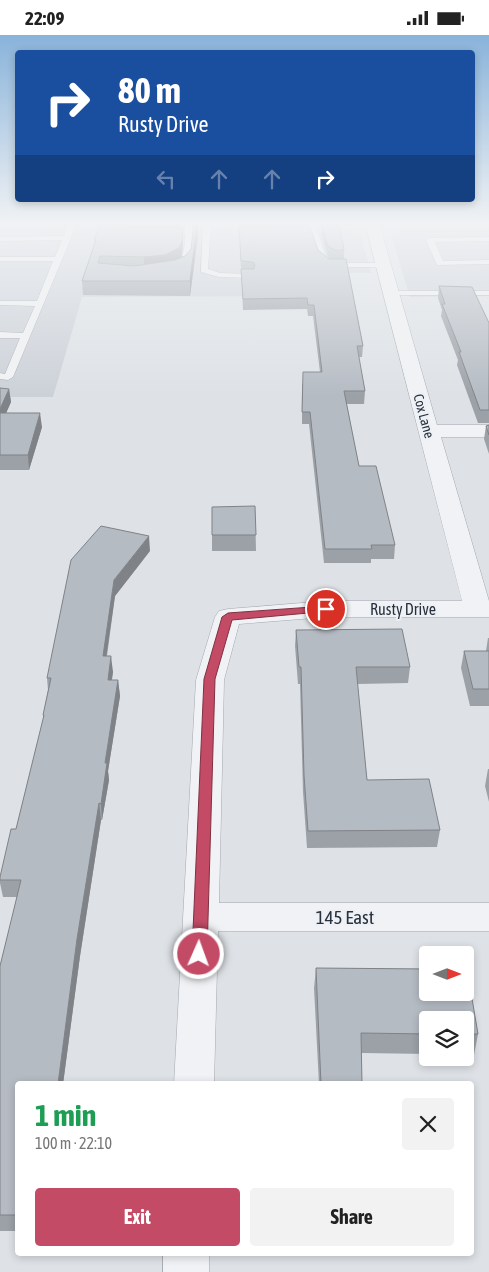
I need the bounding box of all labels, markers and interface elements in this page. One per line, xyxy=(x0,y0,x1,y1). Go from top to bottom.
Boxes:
text: 22:09 xyxy=(25,7,64,29)
icon: right xyxy=(35,70,100,135)
text: 80 m xyxy=(118,70,181,110)
text: Rusty Drive xyxy=(118,111,209,137)
icon: left xyxy=(152,165,180,193)
icon: ahead xyxy=(205,165,233,193)
icon: ahead xyxy=(258,165,286,193)
icon: right xyxy=(311,165,339,193)
street label: Cox Lane xyxy=(410,392,438,440)
pin xyxy=(305,588,347,630)
icon: arrive xyxy=(312,595,340,623)
street label: Rusty Drive xyxy=(370,600,436,619)
street label: 145 East xyxy=(316,906,374,928)
position arrow xyxy=(172,927,224,979)
north arrow xyxy=(419,946,474,1001)
map controls xyxy=(419,946,474,1066)
button: layers xyxy=(419,1011,474,1066)
text: 1 min xyxy=(35,1098,96,1132)
button: close xyxy=(402,1098,454,1150)
text: 100 m · 22:10 xyxy=(35,1134,112,1152)
button: Exit xyxy=(35,1188,240,1246)
button: Share xyxy=(250,1188,454,1246)

